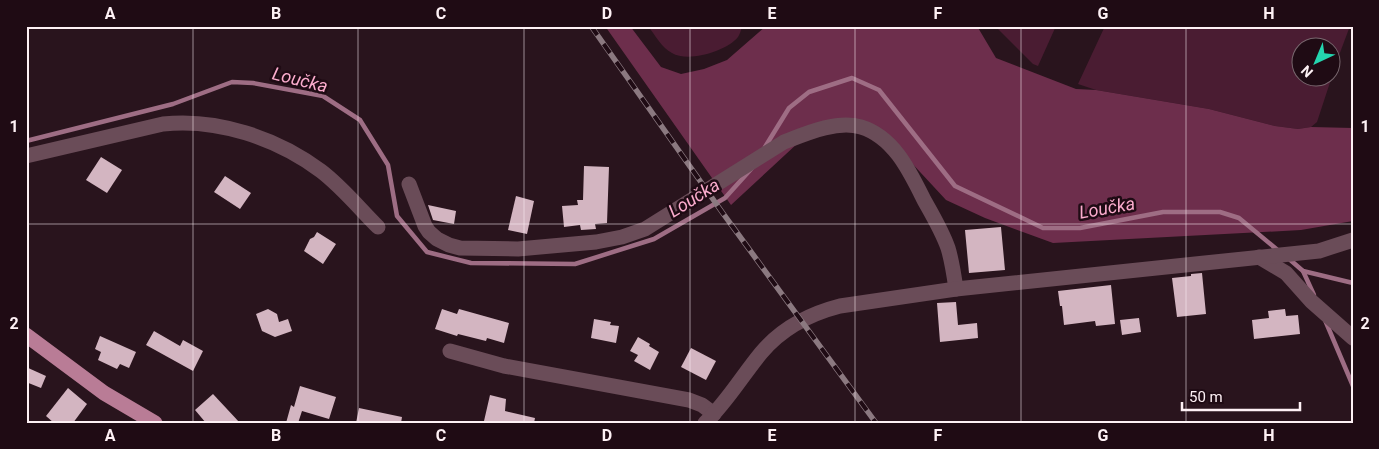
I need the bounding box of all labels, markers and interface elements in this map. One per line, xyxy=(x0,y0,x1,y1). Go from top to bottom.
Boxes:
text: A xyxy=(105,4,116,23)
text: B xyxy=(271,4,281,23)
text: C xyxy=(436,4,446,23)
text: D xyxy=(602,4,612,23)
text: E xyxy=(768,4,777,23)
text: F xyxy=(934,4,943,23)
text: G xyxy=(1098,4,1109,23)
text: H xyxy=(1263,4,1275,23)
north arrow xyxy=(1292,38,1342,88)
water label: Loučka xyxy=(270,62,330,97)
text: N xyxy=(1298,62,1316,81)
text: 1 xyxy=(9,117,19,136)
text: 1 xyxy=(1360,117,1370,136)
water label: Loučka xyxy=(664,174,723,221)
water label: Loučka xyxy=(1077,192,1137,223)
text: 2 xyxy=(9,314,19,333)
text: 2 xyxy=(1360,314,1370,333)
scale bar xyxy=(1182,379,1299,411)
text: 50 m xyxy=(1189,388,1223,406)
text: A xyxy=(105,426,116,445)
text: B xyxy=(271,426,281,445)
text: C xyxy=(436,426,446,445)
text: D xyxy=(602,426,612,445)
text: E xyxy=(768,426,777,445)
text: F xyxy=(934,426,943,445)
text: G xyxy=(1098,426,1109,445)
text: H xyxy=(1263,426,1275,445)

